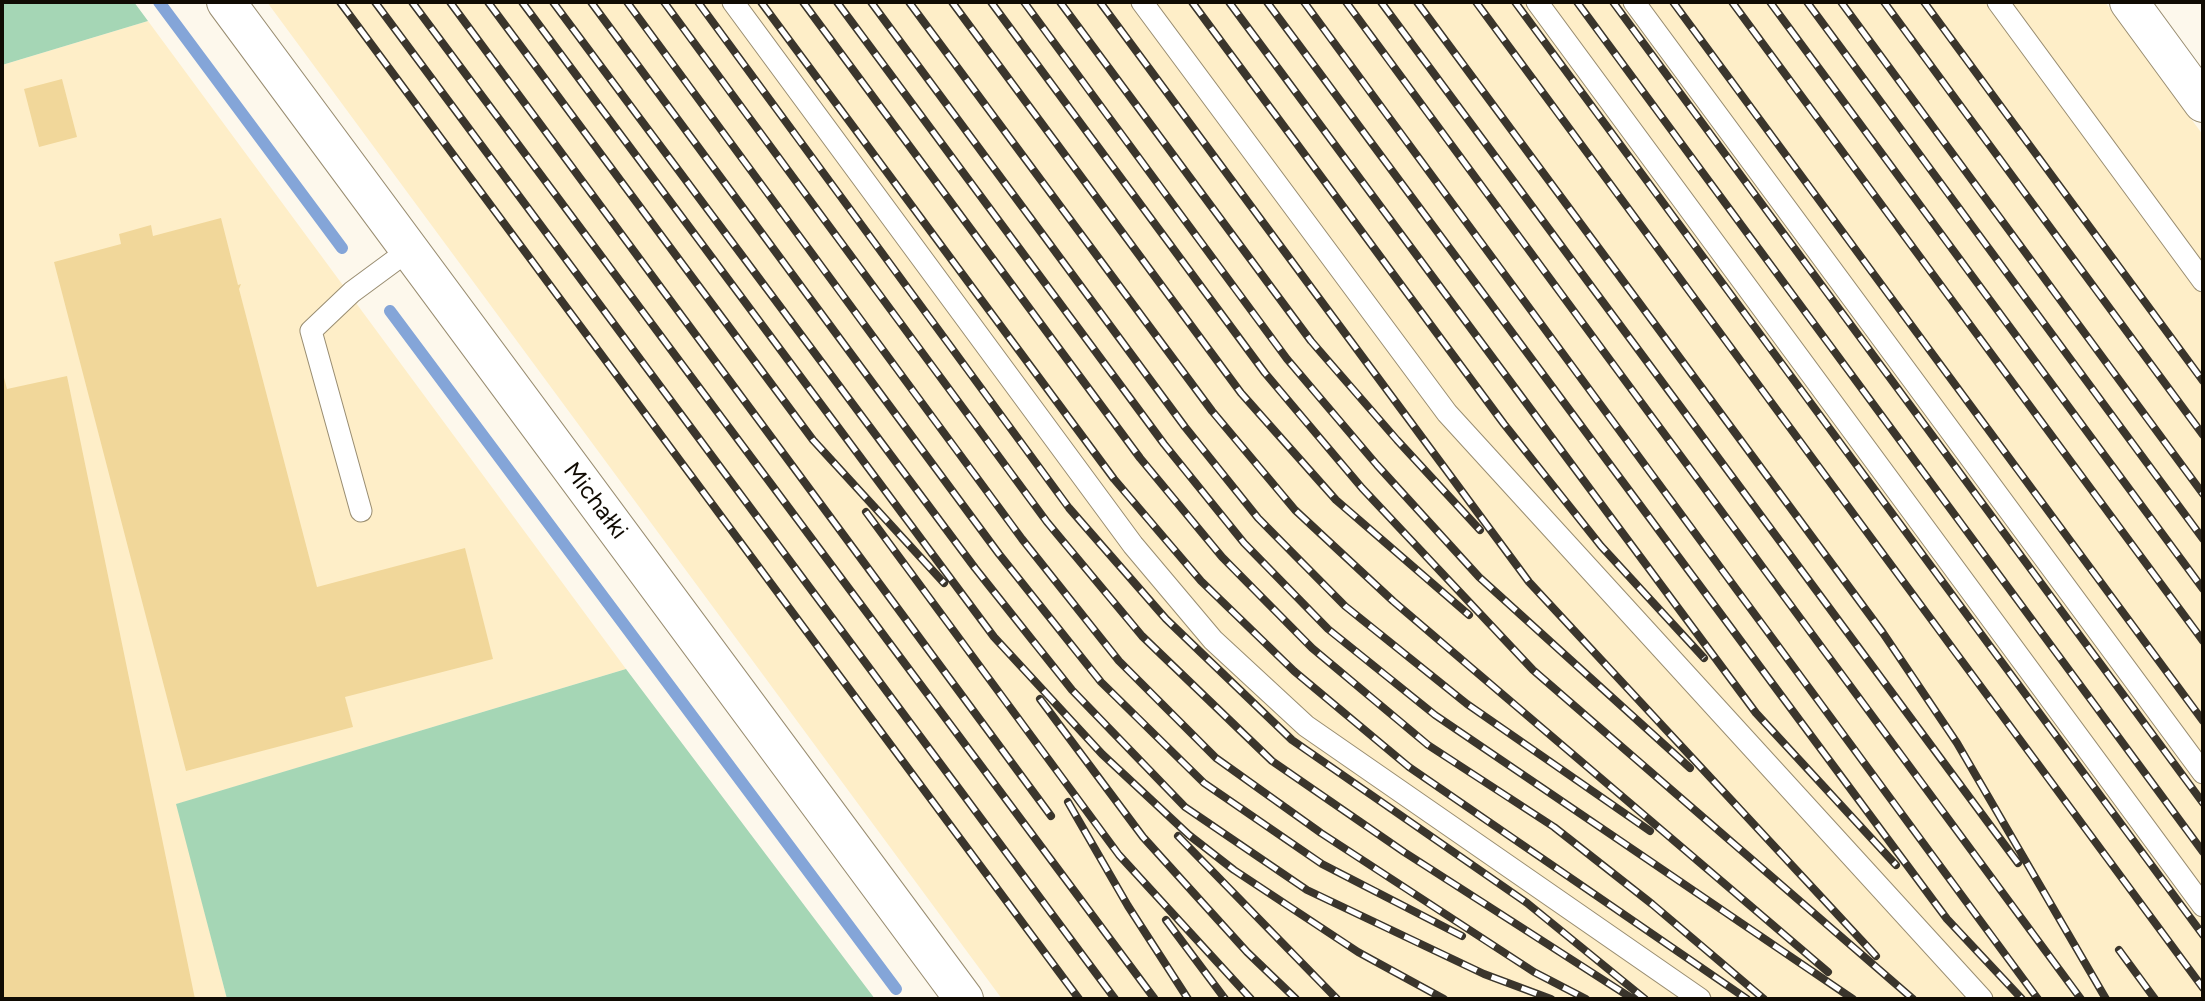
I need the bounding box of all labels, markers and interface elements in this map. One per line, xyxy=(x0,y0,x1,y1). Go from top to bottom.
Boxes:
street label: Michałki xyxy=(557,457,633,545)

